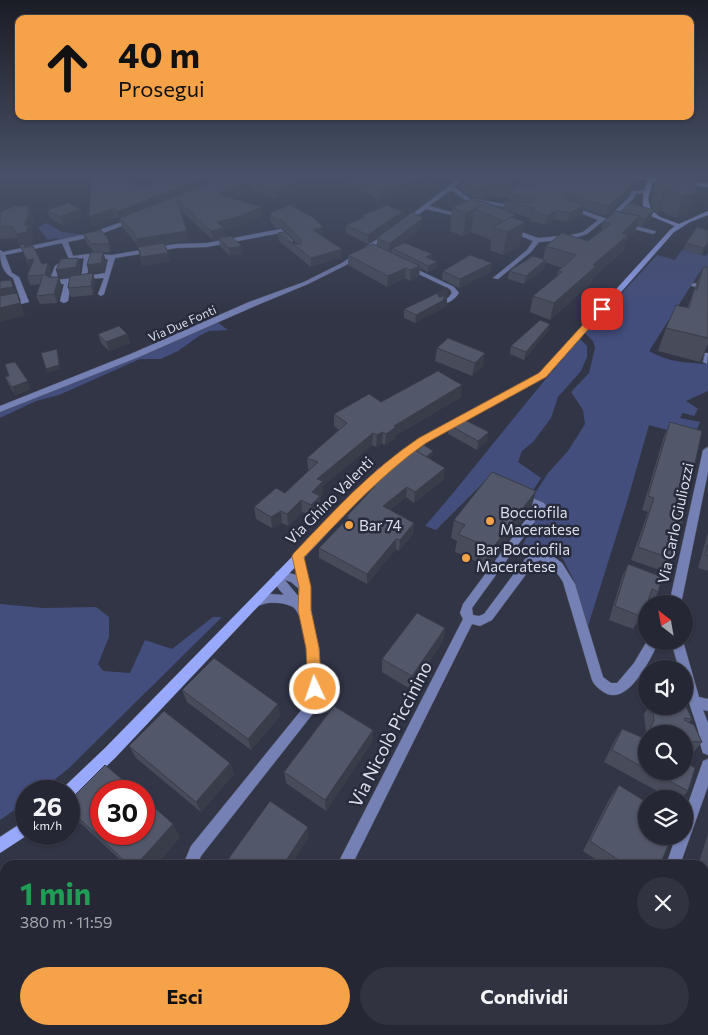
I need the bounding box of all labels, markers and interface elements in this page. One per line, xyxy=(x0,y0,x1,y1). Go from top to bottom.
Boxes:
text: 40 m xyxy=(118,32,200,75)
icon: ahead xyxy=(35,35,100,100)
text: Prosegui xyxy=(118,75,205,102)
pin xyxy=(581,288,623,330)
icon: arrive xyxy=(588,295,616,323)
street label: Via Due Fonti xyxy=(146,302,218,344)
street label: Via Ghino Valenti xyxy=(281,452,377,548)
street label: Via Carlo Giuliozzi xyxy=(653,461,697,585)
place label: Bocciofila Maceratese xyxy=(500,503,580,538)
marker: Bocciofila Maceratese xyxy=(484,515,496,527)
place label: Bar 74 xyxy=(359,516,401,534)
marker: Bar 74 xyxy=(343,519,355,531)
place label: Bar Bocciofila Maceratese xyxy=(476,540,570,575)
marker: Bar Bocciofila Maceratese xyxy=(460,552,472,564)
north arrow xyxy=(638,595,692,650)
map controls xyxy=(638,595,693,845)
street label: Via Nicolò Piccinino xyxy=(344,657,436,811)
button: sound xyxy=(638,660,693,715)
position arrow xyxy=(288,662,340,714)
button: search xyxy=(638,725,693,780)
speed limit sign: 30 xyxy=(90,780,155,845)
button: layers xyxy=(638,790,693,845)
text: 26 xyxy=(33,791,62,821)
text: km/h xyxy=(33,818,62,832)
text: 1 min xyxy=(20,874,91,911)
button: close xyxy=(637,877,689,929)
text: 380 m · 11:59 xyxy=(20,912,113,931)
button: Esci xyxy=(20,967,350,1025)
button: Condividi xyxy=(360,967,689,1025)

